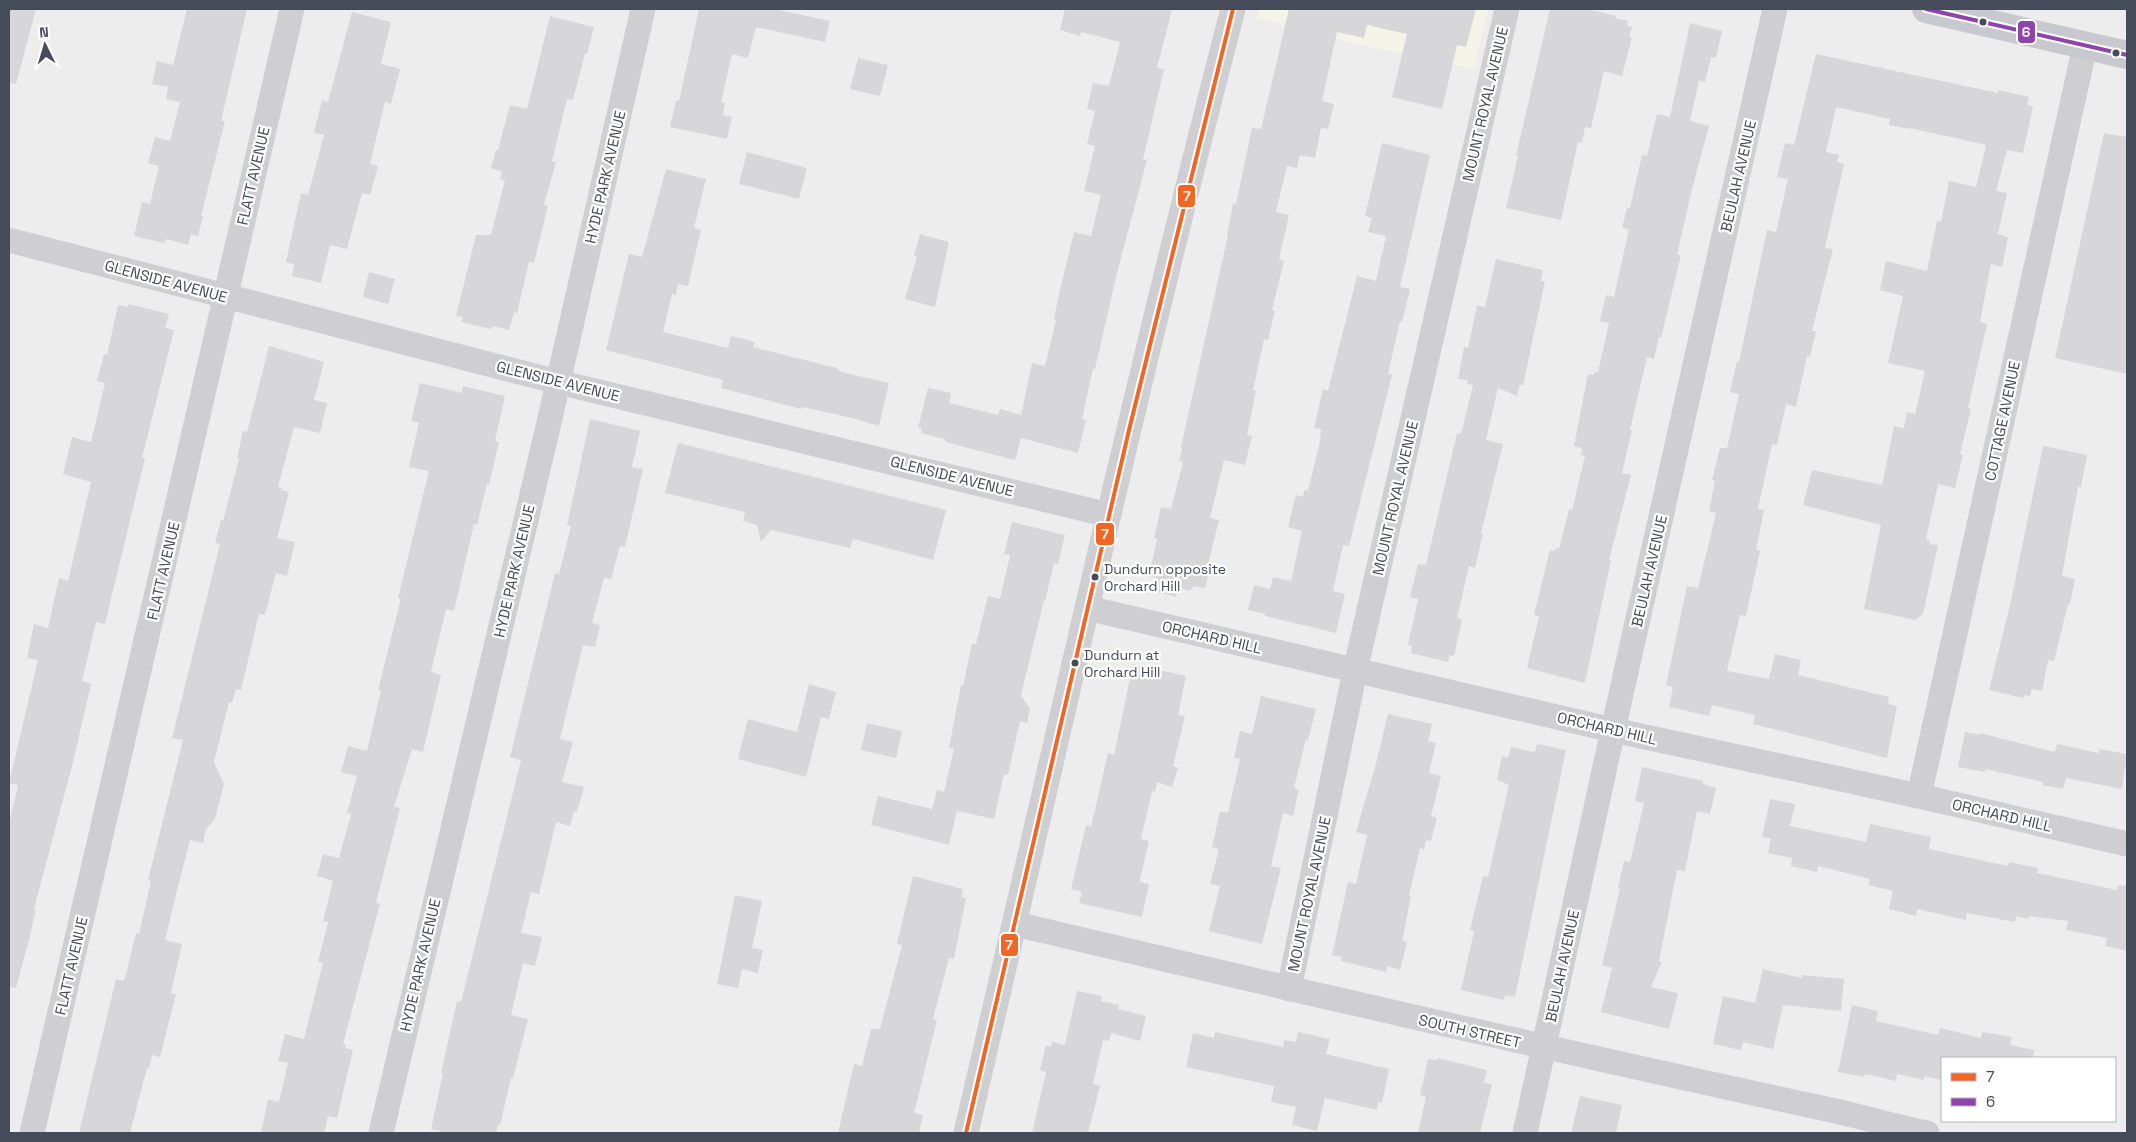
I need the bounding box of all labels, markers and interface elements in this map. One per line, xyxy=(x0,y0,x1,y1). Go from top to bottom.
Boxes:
unlabelled marker xyxy=(1978,17,1988,27)
north arrow xyxy=(20,20,70,70)
line badge: 6 xyxy=(2017,20,2036,44)
text: N xyxy=(38,23,49,41)
text: 6 xyxy=(2022,23,2031,41)
street label: MOUNT ROYAL AVENUE xyxy=(1458,25,1512,183)
unlabelled marker xyxy=(2111,48,2121,58)
street label: HYDE PARK AVENUE xyxy=(580,109,630,245)
street label: BEULAH AVENUE xyxy=(1716,118,1760,234)
street label: FLATT AVENUE xyxy=(232,125,274,227)
line badge: 7 xyxy=(1177,184,1196,208)
text: 7 xyxy=(1183,187,1191,205)
street label: GLENSIDE AVENUE xyxy=(103,255,229,307)
street label: GLENSIDE AVENUE xyxy=(494,357,622,405)
street label: COTTAGE AVENUE xyxy=(1980,359,2024,483)
street label: MOUNT ROYAL AVENUE xyxy=(1368,419,1422,577)
street label: GLENSIDE AVENUE xyxy=(888,452,1016,500)
street label: HYDE PARK AVENUE xyxy=(489,503,539,639)
street label: BEULAH AVENUE xyxy=(1627,513,1671,629)
street label: FLATT AVENUE xyxy=(142,520,184,622)
line badge: 7 xyxy=(1095,522,1115,546)
text: 7 xyxy=(1101,525,1109,543)
place label: Dundurn opposite Orchard Hill xyxy=(1104,560,1226,595)
marker: Dundurn opposite Orchard Hill xyxy=(1090,572,1100,582)
street label: ORCHARD HILL xyxy=(1160,616,1264,658)
place label: Dundurn at Orchard Hill xyxy=(1084,646,1161,681)
marker: Dundurn at Orchard Hill xyxy=(1070,658,1080,668)
street label: ORCHARD HILL xyxy=(1555,707,1659,749)
street label: ORCHARD HILL xyxy=(1950,794,2054,836)
street label: MOUNT ROYAL AVENUE xyxy=(1283,815,1335,973)
street label: HYDE PARK AVENUE xyxy=(395,897,445,1033)
street label: BEULAH AVENUE xyxy=(1541,908,1583,1024)
street label: FLATT AVENUE xyxy=(50,915,92,1017)
line badge: 7 xyxy=(1000,933,1019,957)
text: 7 xyxy=(1005,936,1013,954)
street label: SOUTH STREET xyxy=(1417,1010,1523,1052)
legend xyxy=(1941,1057,2116,1122)
text: 7 xyxy=(1986,1067,1994,1086)
text: 6 xyxy=(1986,1092,1995,1111)

